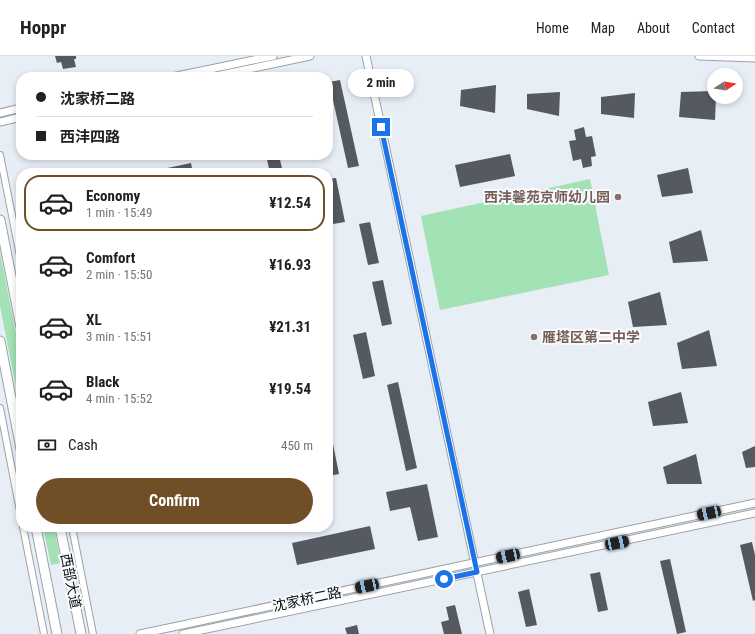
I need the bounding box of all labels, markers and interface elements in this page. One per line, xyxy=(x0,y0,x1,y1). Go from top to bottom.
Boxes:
text: Hoppr xyxy=(20,16,66,39)
text: Home xyxy=(536,20,569,36)
text: Map xyxy=(591,20,615,36)
text: About xyxy=(637,20,670,36)
text: Contact xyxy=(692,20,735,36)
north arrow xyxy=(707,68,743,104)
map controls xyxy=(707,68,743,104)
callout: 2 min xyxy=(348,69,414,97)
text: 2 min xyxy=(367,75,395,90)
text: 沈家桥二路 xyxy=(60,90,135,108)
route end xyxy=(372,118,390,136)
text: 西沣四路 xyxy=(60,128,120,146)
icon: car xyxy=(38,185,74,221)
text: Economy xyxy=(86,187,140,205)
place label: 西沣馨苑京师幼儿园 xyxy=(484,189,610,205)
marker: 西沣馨苑京师幼儿园 xyxy=(613,192,623,202)
text: ¥12.54 xyxy=(269,194,311,212)
text: 1 min · 15:49 xyxy=(86,205,152,220)
icon: car xyxy=(38,247,74,283)
text: Comfort xyxy=(86,249,135,267)
text: ¥16.93 xyxy=(269,256,311,274)
text: 2 min · 15:50 xyxy=(86,267,152,282)
icon: car xyxy=(38,309,74,345)
text: XL xyxy=(86,311,102,329)
text: ¥21.31 xyxy=(269,318,311,336)
text: 3 min · 15:51 xyxy=(86,329,152,344)
place label: 雁塔区第二中学 xyxy=(542,329,640,345)
marker: 雁塔区第二中学 xyxy=(529,332,539,342)
icon: car xyxy=(38,371,74,407)
text: Black xyxy=(86,373,119,391)
text: ¥19.54 xyxy=(269,380,311,398)
text: 4 min · 15:52 xyxy=(86,391,152,406)
icon: cash xyxy=(36,434,58,456)
text: Cash xyxy=(68,436,98,454)
text: 450 m xyxy=(281,438,313,453)
button: Confirm xyxy=(36,478,313,524)
car xyxy=(696,505,722,521)
car xyxy=(604,535,630,551)
car xyxy=(495,548,521,564)
street label: 西部大道 xyxy=(58,552,84,610)
route start xyxy=(435,570,453,588)
car xyxy=(354,578,380,594)
street label: 沈家桥二路 xyxy=(271,584,343,614)

